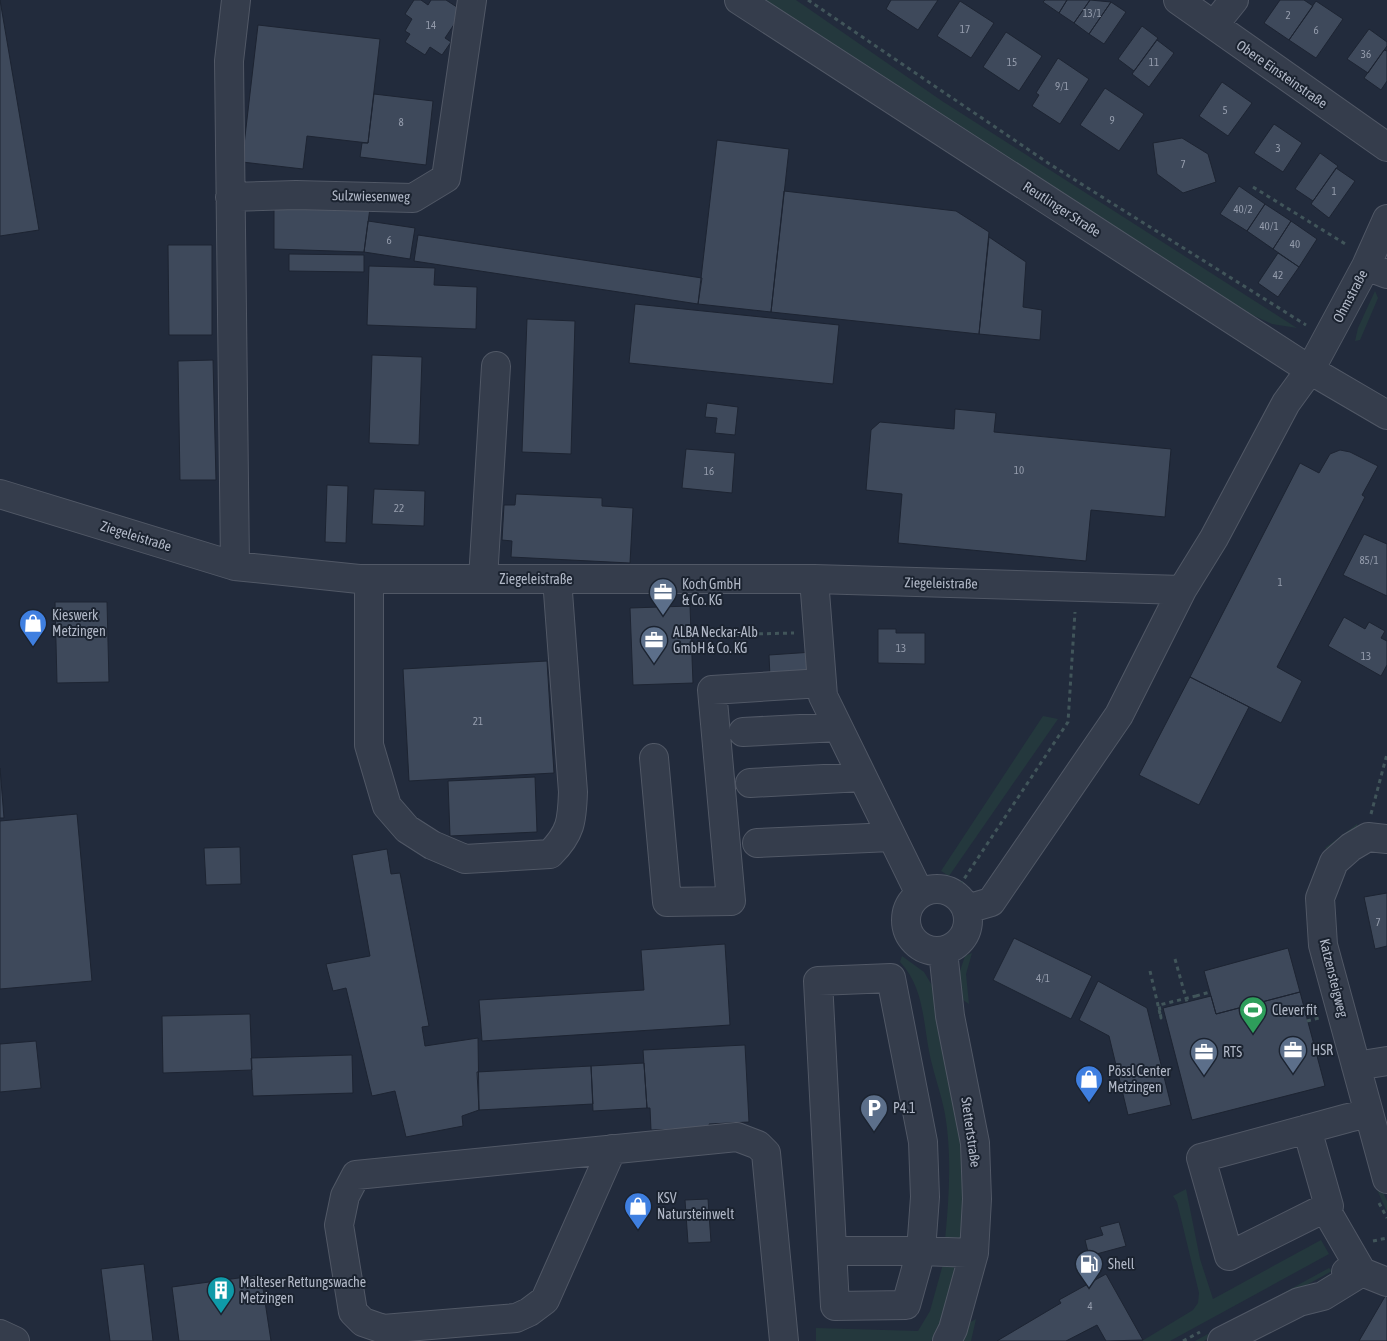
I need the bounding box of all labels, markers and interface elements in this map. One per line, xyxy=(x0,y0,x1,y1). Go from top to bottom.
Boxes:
house number: 13/1 xyxy=(1082,7,1102,19)
house number: 2 xyxy=(1285,9,1291,21)
house number: 14 xyxy=(426,19,436,31)
house number: 17 xyxy=(960,23,970,35)
house number: 6 xyxy=(1313,24,1319,36)
street label: Obere Einsteinstraße xyxy=(1234,37,1330,111)
house number: 36 xyxy=(1361,48,1371,60)
house number: 15 xyxy=(1007,56,1017,68)
house number: 11 xyxy=(1149,56,1159,68)
house number: 9/1 xyxy=(1055,80,1069,92)
house number: 5 xyxy=(1222,104,1228,116)
house number: 9 xyxy=(1109,114,1115,126)
house number: 8 xyxy=(398,116,404,128)
house number: 3 xyxy=(1275,142,1281,154)
house number: 7 xyxy=(1180,158,1186,170)
street label: Reutlinger Straße xyxy=(1020,178,1104,240)
house number: 1 xyxy=(1331,185,1337,197)
street label: Sulzwiesenweg xyxy=(332,187,410,205)
house number: 40/2 xyxy=(1233,203,1253,215)
house number: 40/1 xyxy=(1259,220,1279,232)
house number: 6 xyxy=(386,234,392,246)
house number: 40 xyxy=(1290,238,1300,250)
street label: Ohmstraße xyxy=(1329,267,1371,325)
house number: 42 xyxy=(1273,269,1283,281)
house number: 10 xyxy=(1014,464,1024,476)
house number: 16 xyxy=(704,465,714,477)
house number: 22 xyxy=(394,502,404,514)
street label: Ziegeleistraße xyxy=(99,518,173,554)
house number: 85/1 xyxy=(1359,554,1379,566)
street label: Ziegeleistraße xyxy=(499,571,573,587)
street label: Ziegeleistraße xyxy=(904,574,978,592)
place label: Koch GmbH & Co. KG xyxy=(682,576,741,608)
house number: 1 xyxy=(1277,576,1283,588)
office icon: Koch GmbH & Co. KG xyxy=(648,577,678,616)
place label: Kieswerk Metzingen xyxy=(52,607,106,639)
shop icon: Kieswerk Metzingen xyxy=(18,608,48,647)
place label: ALBA Neckar-Alb GmbH & Co. KG xyxy=(673,624,758,656)
office icon: ALBA Neckar-Alb GmbH & Co. KG xyxy=(639,625,669,664)
house number: 13 xyxy=(896,642,906,654)
house number: 13 xyxy=(1361,650,1371,662)
house number: 21 xyxy=(473,715,483,727)
house number: 7 xyxy=(1375,916,1381,928)
street label: Katzensteigweg xyxy=(1317,937,1351,1019)
house number: 4/1 xyxy=(1036,972,1050,984)
sports icon: Clever fit xyxy=(1238,995,1268,1034)
place label: Clever fit xyxy=(1272,1002,1317,1018)
office icon: HSR xyxy=(1278,1035,1308,1074)
office icon: RTS xyxy=(1189,1037,1219,1076)
place label: HSR xyxy=(1312,1042,1333,1058)
place label: RTS xyxy=(1223,1044,1242,1060)
place label: Pössl Center Metzingen xyxy=(1108,1063,1172,1095)
shop icon: Pössl Center Metzingen xyxy=(1074,1064,1104,1103)
parking icon: P4.1 xyxy=(859,1093,889,1132)
street label: Stettertstraße xyxy=(958,1096,984,1168)
place label: P4.1 xyxy=(893,1100,916,1116)
place label: KSV Natursteinwelt xyxy=(657,1190,734,1222)
shop icon: KSV Natursteinwelt xyxy=(623,1191,653,1230)
fuel station icon: Shell xyxy=(1074,1249,1104,1288)
place label: Shell xyxy=(1108,1256,1135,1272)
place label: Malteser Rettungswache Metzingen xyxy=(240,1274,366,1306)
building icon: Malteser Rettungswache Metzingen xyxy=(206,1275,236,1314)
house number: 4 xyxy=(1087,1300,1093,1312)

